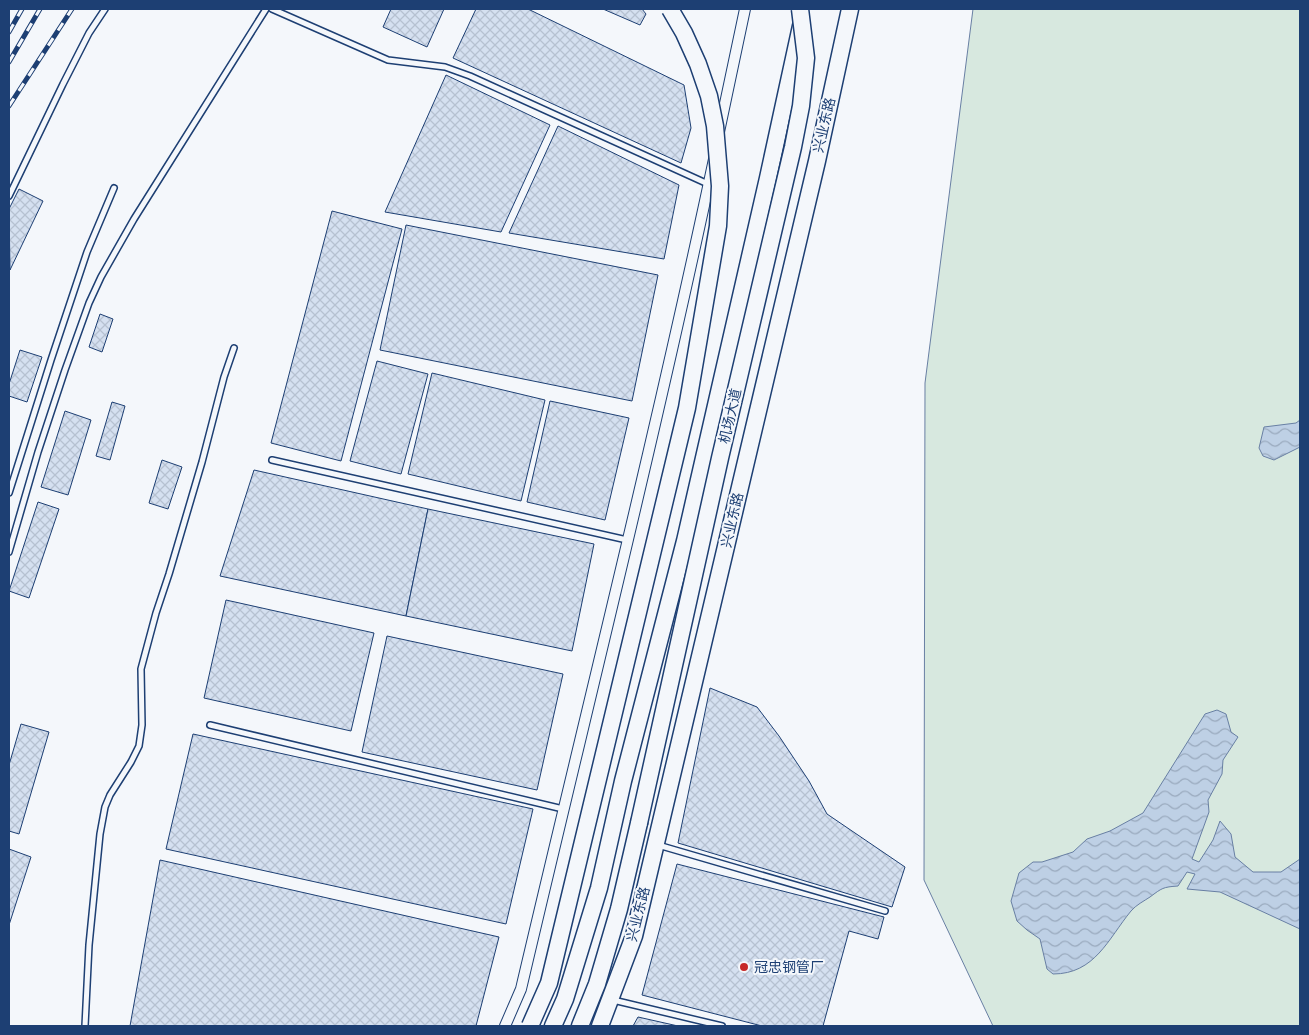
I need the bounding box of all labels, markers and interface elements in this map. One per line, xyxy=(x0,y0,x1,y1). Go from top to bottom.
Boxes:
street label: 兴业东路 xyxy=(809,96,838,154)
street label: 机场大道 xyxy=(715,387,744,445)
street label: 兴业东路 xyxy=(717,491,746,549)
street label: 兴业东路 xyxy=(622,885,653,943)
place label: 冠忠钢管厂 xyxy=(754,958,824,975)
marker: 冠忠钢管厂 xyxy=(738,961,750,973)

